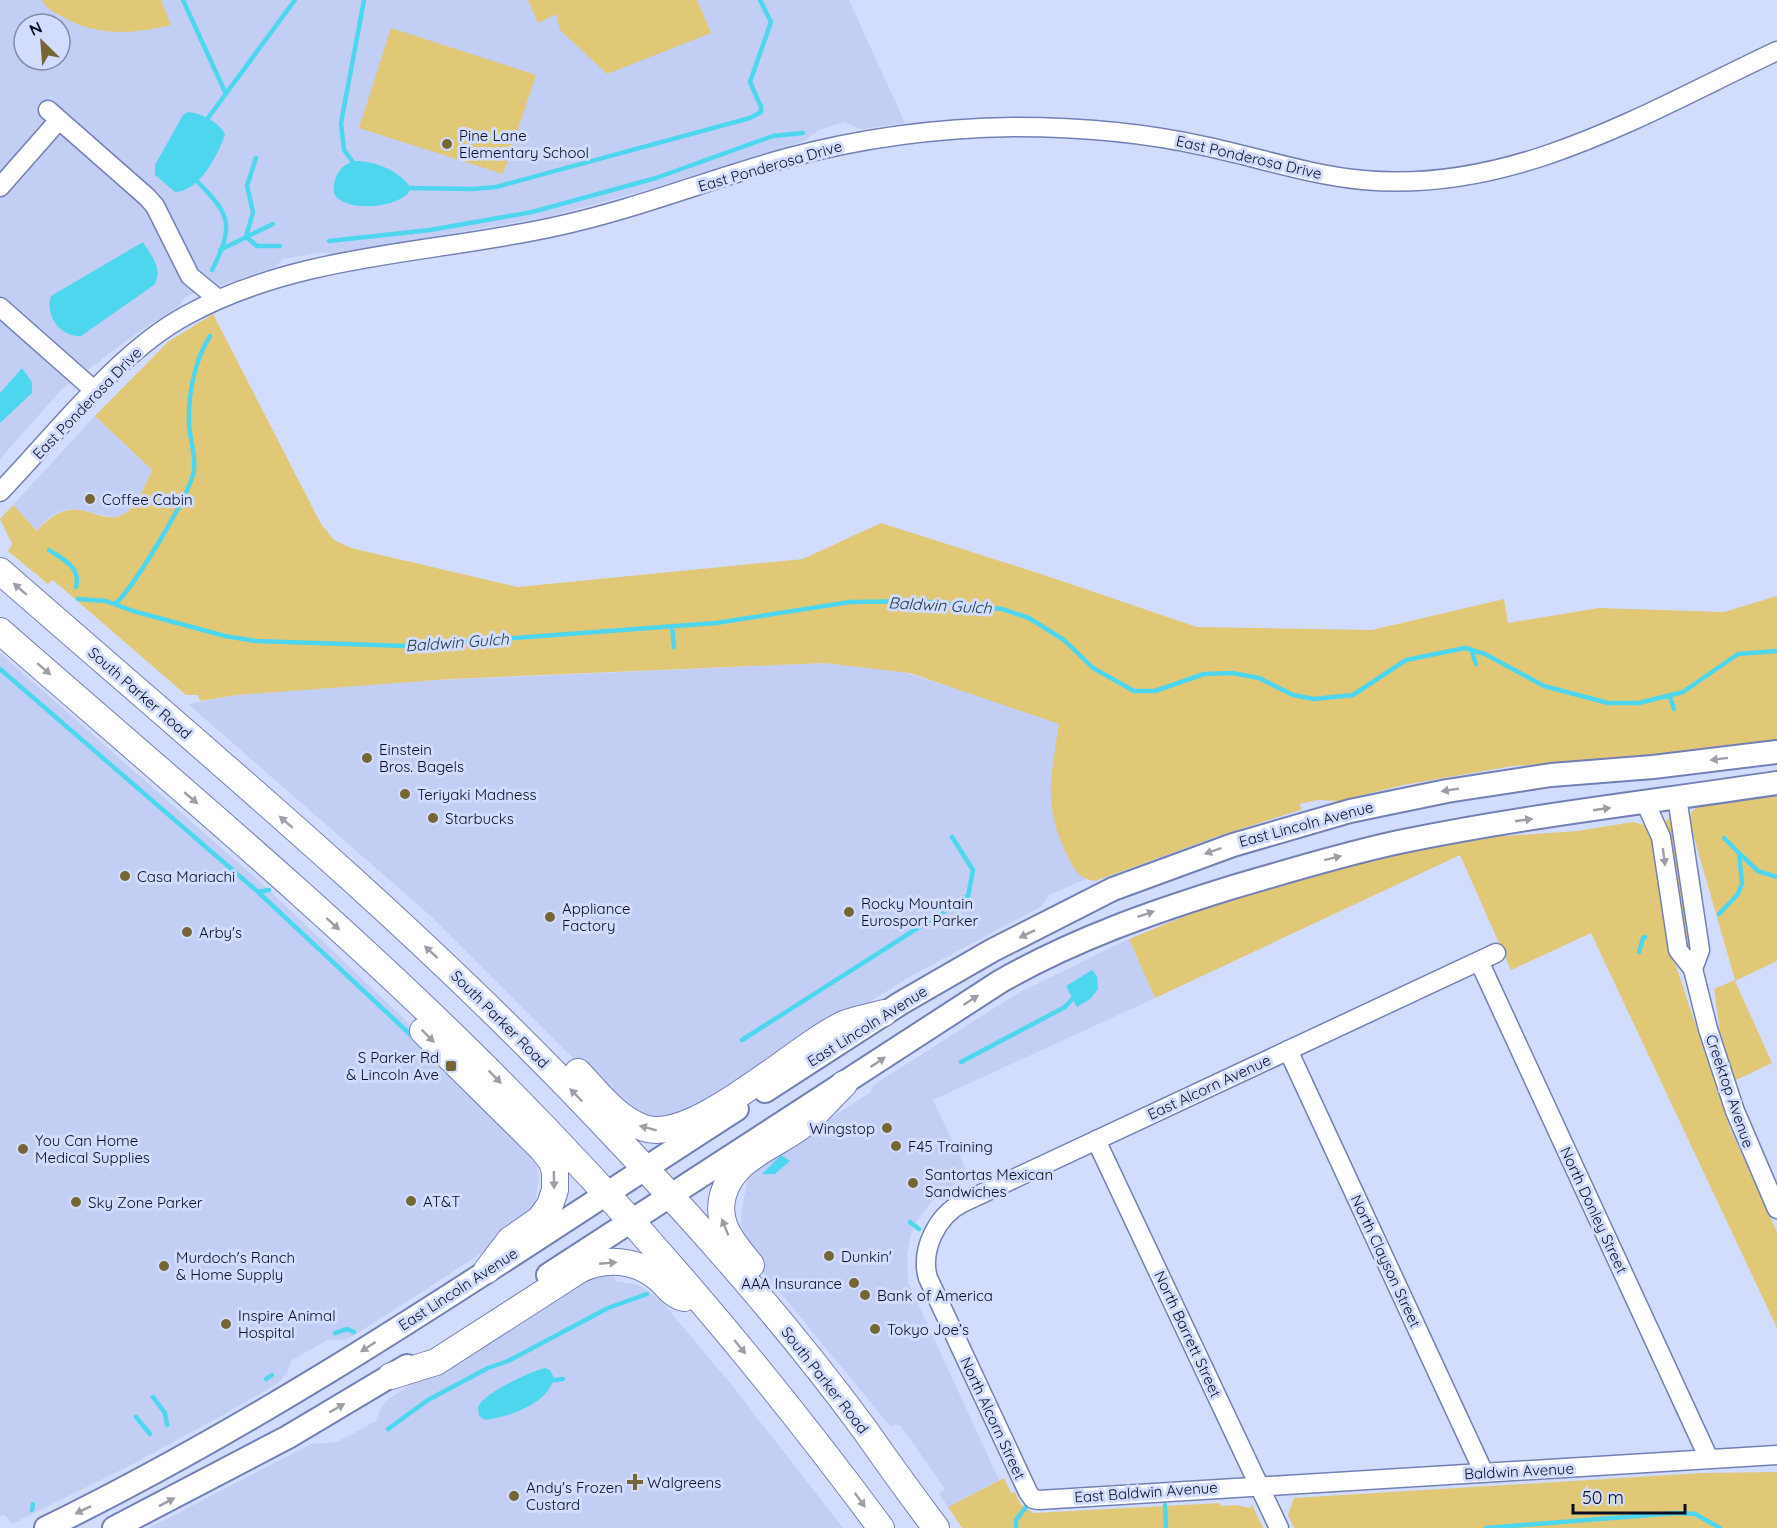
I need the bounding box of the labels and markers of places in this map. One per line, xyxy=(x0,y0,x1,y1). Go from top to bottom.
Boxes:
place label: Pine Lane Elementary School xyxy=(459,126,589,162)
marker: Pine Lane Elementary School xyxy=(440,137,454,151)
place label: Coffee Cabin xyxy=(102,490,193,509)
marker: Coffee Cabin xyxy=(83,492,97,506)
place label: Einstein Bros. Bagels xyxy=(379,740,464,776)
marker: Einstein Bros. Bagels xyxy=(360,751,374,765)
place label: Teriyaki Madness xyxy=(417,785,536,804)
marker: Teriyaki Madness xyxy=(398,787,412,801)
place label: Starbucks xyxy=(445,809,514,828)
marker: Starbucks xyxy=(426,811,440,825)
place label: Casa Mariachi xyxy=(137,867,235,886)
marker: Casa Mariachi xyxy=(118,869,132,883)
place label: Rocky Mountain Eurosport Parker xyxy=(861,894,978,930)
place label: Appliance Factory xyxy=(562,899,631,935)
marker: Rocky Mountain Eurosport Parker xyxy=(842,905,856,919)
marker: Appliance Factory xyxy=(543,910,557,924)
place label: Arby's xyxy=(199,923,242,942)
marker: Arby's xyxy=(180,925,194,939)
place label: S Parker Rd & Lincoln Ave xyxy=(346,1048,439,1084)
marker: S Parker Rd & Lincoln Ave xyxy=(444,1059,458,1073)
place label: Wingstop xyxy=(809,1119,875,1138)
marker: Wingstop xyxy=(880,1121,894,1135)
place label: You Can Home Medical Supplies xyxy=(35,1131,150,1167)
place label: F45 Training xyxy=(908,1137,993,1156)
marker: F45 Training xyxy=(889,1139,903,1153)
marker: You Can Home Medical Supplies xyxy=(16,1142,30,1156)
place label: Santortas Mexican Sandwiches xyxy=(925,1165,1053,1201)
marker: Santortas Mexican Sandwiches xyxy=(906,1176,920,1190)
place label: AT&T xyxy=(423,1192,460,1211)
place label: Sky Zone Parker xyxy=(88,1193,203,1212)
marker: AT&T xyxy=(404,1194,418,1208)
marker: Sky Zone Parker xyxy=(69,1195,83,1209)
place label: Dunkin' xyxy=(841,1247,892,1266)
place label: Murdoch's Ranch & Home Supply xyxy=(176,1248,295,1284)
marker: Dunkin' xyxy=(822,1249,836,1263)
marker: Murdoch's Ranch & Home Supply xyxy=(157,1259,171,1273)
place label: AAA Insurance xyxy=(741,1274,842,1293)
marker: AAA Insurance xyxy=(847,1276,861,1290)
place label: Bank of America xyxy=(877,1286,993,1305)
marker: Bank of America xyxy=(858,1288,872,1302)
place label: Inspire Animal Hospital xyxy=(238,1306,336,1342)
marker: Inspire Animal Hospital xyxy=(219,1317,233,1331)
place label: Tokyo Joe’s xyxy=(887,1320,969,1339)
marker: Tokyo Joe’s xyxy=(868,1322,882,1336)
place label: Walgreens xyxy=(647,1473,721,1492)
marker: Walgreens xyxy=(628,1475,642,1489)
place label: Andy's Frozen Custard xyxy=(526,1478,623,1514)
marker: Andy's Frozen Custard xyxy=(507,1489,521,1503)

